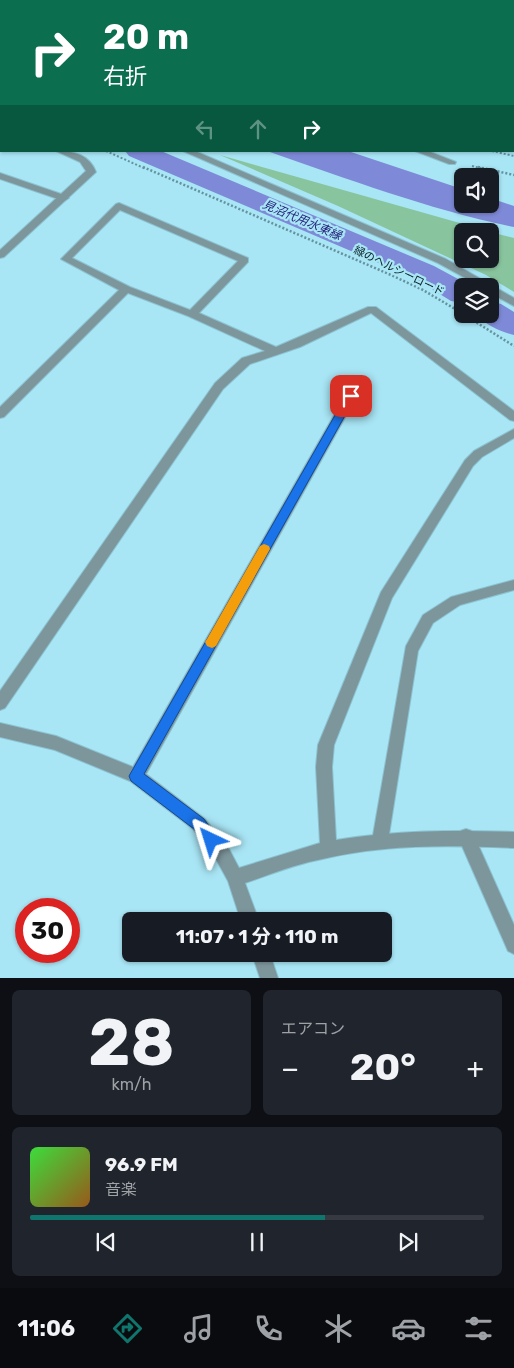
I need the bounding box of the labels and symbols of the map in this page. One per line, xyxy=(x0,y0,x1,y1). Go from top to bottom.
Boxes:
water label: 見沼代用水東縁 xyxy=(261,197,345,244)
street label: 緑のヘルシーロード xyxy=(352,243,446,299)
pin xyxy=(330,375,372,417)
position arrow xyxy=(184,813,236,865)
speed limit sign: 30 xyxy=(15,898,80,963)

